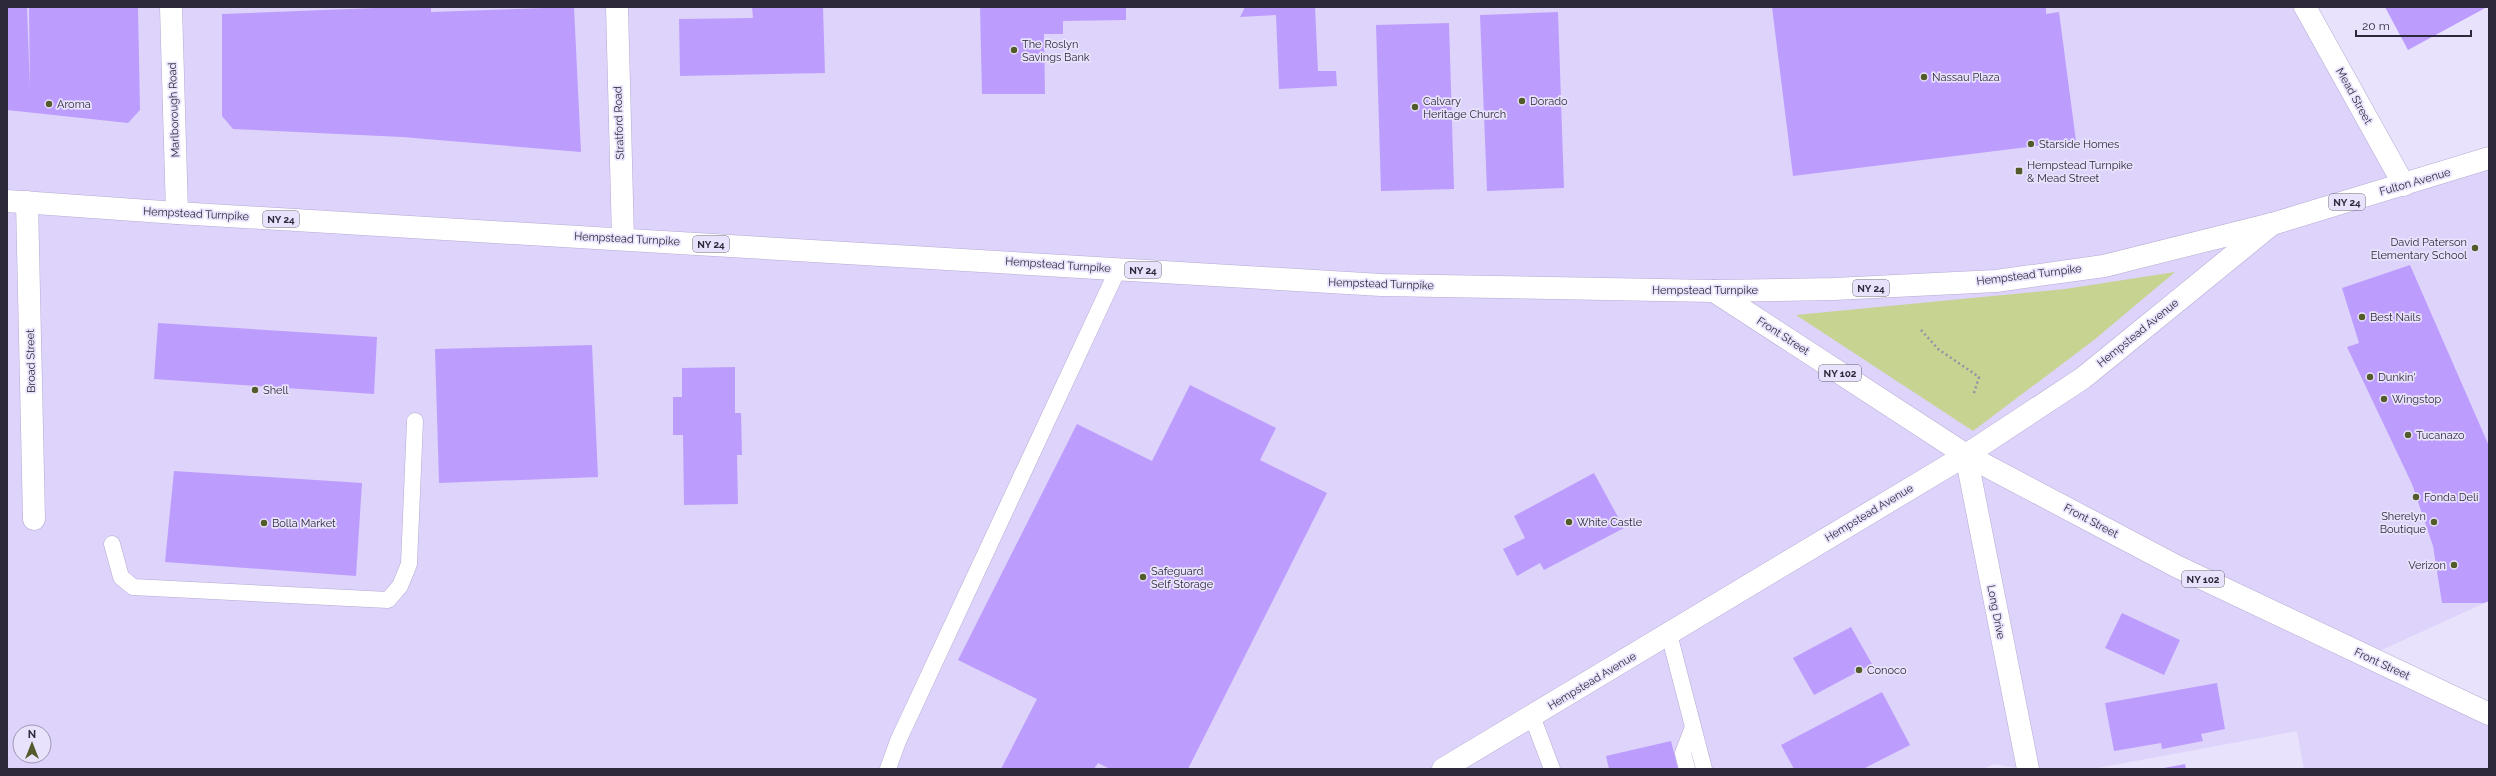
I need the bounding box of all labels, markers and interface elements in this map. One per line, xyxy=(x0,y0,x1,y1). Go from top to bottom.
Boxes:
scale bar xyxy=(2356,12,2471,38)
text: 20 m xyxy=(2362,19,2390,33)
place label: The Roslyn Savings Bank xyxy=(1022,38,1090,64)
marker: The Roslyn Savings Bank xyxy=(1009,45,1019,55)
street label: Marlborough Road xyxy=(166,62,182,158)
street label: Mead Street xyxy=(2333,66,2375,127)
place label: Nassau Plaza xyxy=(1932,71,2000,84)
marker: Nassau Plaza xyxy=(1919,72,1929,82)
street label: Stratford Road xyxy=(611,86,627,160)
place label: Calvary Heritage Church xyxy=(1423,95,1506,121)
place label: Dorado xyxy=(1530,95,1568,108)
marker: Dorado xyxy=(1517,96,1527,106)
place label: Aroma xyxy=(57,98,91,111)
marker: Aroma xyxy=(44,99,54,109)
marker: Calvary Heritage Church xyxy=(1410,102,1420,112)
place label: Starside Homes xyxy=(2039,138,2119,151)
marker: Starside Homes xyxy=(2026,139,2036,149)
place label: Hempstead Turnpike & Mead Street xyxy=(2027,159,2133,185)
marker: Hempstead Turnpike & Mead Street xyxy=(2014,166,2024,176)
street label: Fulton Avenue xyxy=(2378,166,2453,198)
road number: NY 24 xyxy=(2329,194,2365,210)
street label: Hempstead Turnpike xyxy=(143,205,250,223)
road number: NY 24 xyxy=(263,211,299,227)
street label: Hempstead Turnpike xyxy=(574,230,681,248)
road number: NY 24 xyxy=(693,236,729,252)
place label: David Paterson Elementary School xyxy=(2371,236,2467,262)
marker: David Paterson Elementary School xyxy=(2470,243,2480,253)
street label: Hempstead Turnpike xyxy=(1005,255,1112,275)
road number: NY 24 xyxy=(1125,262,1161,278)
street label: Hempstead Turnpike xyxy=(1976,262,2083,288)
street label: Hempstead Turnpike xyxy=(1328,276,1435,292)
road number: NY 24 xyxy=(1853,280,1889,296)
street label: Hempstead Turnpike xyxy=(1652,284,1758,297)
street label: Hempstead Avenue xyxy=(2095,296,2182,370)
place label: Best Nails xyxy=(2370,311,2421,324)
marker: Best Nails xyxy=(2357,312,2367,322)
street label: Front Street xyxy=(1754,314,1812,358)
street label: Broad Street xyxy=(24,329,38,393)
road number: NY 102 xyxy=(1819,365,1861,381)
place label: Dunkin' xyxy=(2378,371,2416,384)
marker: Dunkin' xyxy=(2365,372,2375,382)
place label: Shell xyxy=(263,384,289,397)
marker: Shell xyxy=(250,385,260,395)
place label: Wingstop xyxy=(2392,393,2442,406)
marker: Wingstop xyxy=(2379,394,2389,404)
place label: Tucanazo xyxy=(2416,429,2465,442)
marker: Tucanazo xyxy=(2403,430,2413,440)
street label: Hempstead Avenue xyxy=(1823,481,1916,544)
place label: Fonda Deli xyxy=(2424,491,2478,504)
marker: Fonda Deli xyxy=(2411,492,2421,502)
street label: Front Street xyxy=(2062,501,2121,541)
place label: Sherelyn Boutique xyxy=(2380,510,2427,536)
place label: White Castle xyxy=(1577,516,1643,529)
place label: Bolla Market xyxy=(272,517,336,530)
marker: White Castle xyxy=(1564,517,1574,527)
marker: Sherelyn Boutique xyxy=(2429,517,2439,527)
marker: Bolla Market xyxy=(259,518,269,528)
place label: Verizon xyxy=(2408,559,2446,572)
marker: Verizon xyxy=(2449,560,2459,570)
place label: Safeguard Self Storage xyxy=(1151,565,1214,591)
road number: NY 102 xyxy=(2182,571,2224,587)
marker: Safeguard Self Storage xyxy=(1138,572,1148,582)
street label: Long Drive xyxy=(1984,584,2008,641)
street label: Front Street xyxy=(2352,646,2412,683)
street label: Hempstead Avenue xyxy=(1546,649,1639,712)
place label: Conoco xyxy=(1867,664,1907,677)
marker: Conoco xyxy=(1854,665,1864,675)
north arrow xyxy=(12,724,52,764)
text: N xyxy=(28,728,36,741)

